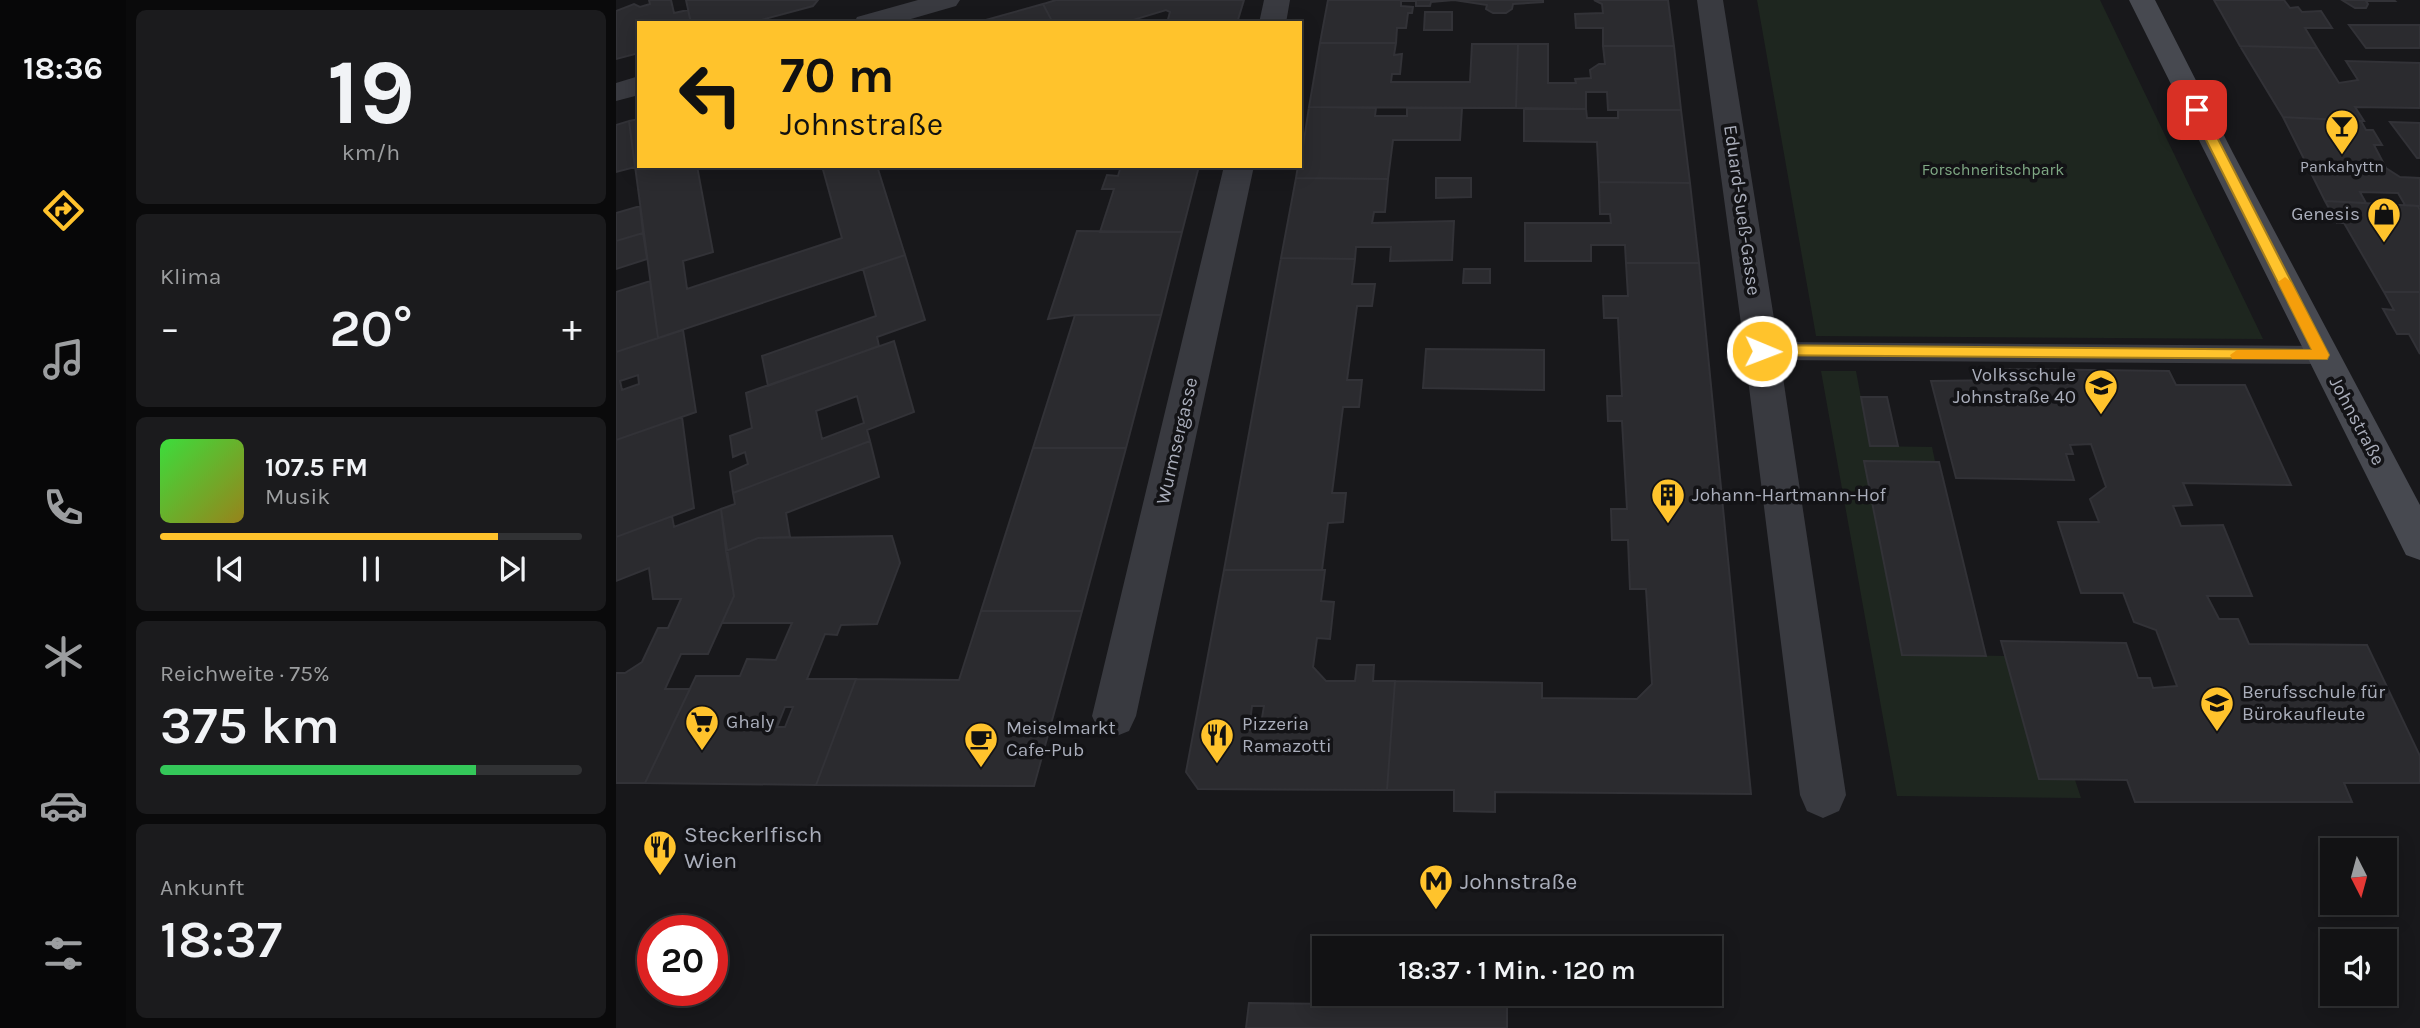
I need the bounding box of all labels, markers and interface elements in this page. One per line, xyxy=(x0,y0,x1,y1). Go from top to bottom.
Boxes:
text: 19 xyxy=(327,40,415,146)
text: 70 m xyxy=(780,47,894,104)
icon: left xyxy=(665,49,756,140)
text: 18:36 xyxy=(23,50,103,87)
pin xyxy=(2167,80,2227,140)
icon: arrive xyxy=(2178,91,2216,129)
text: Johnstraße xyxy=(780,106,943,143)
bar icon: Pankahyttn xyxy=(2323,107,2361,156)
street label: Eduard-Sueß-Gasse xyxy=(1719,123,1765,297)
text: km/h xyxy=(342,139,400,166)
place label: Pankahyttn xyxy=(2300,157,2384,176)
park label: Forschneritschpark xyxy=(1922,160,2064,179)
icon: directions xyxy=(39,186,88,235)
shop icon: Genesis xyxy=(2365,195,2403,244)
place label: Genesis xyxy=(2291,203,2360,225)
text: Klima xyxy=(160,263,221,290)
text: 20° xyxy=(330,298,412,359)
text: − xyxy=(160,306,180,351)
text: + xyxy=(562,306,582,351)
position arrow xyxy=(1725,314,1799,388)
icon: music xyxy=(39,335,88,384)
place label: Volksschule Johnstraße 40 xyxy=(1953,364,2076,408)
school or university icon: Volksschule Johnstraße 40 xyxy=(2082,367,2120,416)
street label: Johnstraße xyxy=(2325,373,2389,469)
street label: Wurmsergasse xyxy=(1152,375,1202,507)
text: 107.5 FM xyxy=(265,452,368,483)
building icon: Johann-Hartmann-Hof xyxy=(1649,476,1687,525)
icon: phone xyxy=(39,483,88,532)
text: Musik xyxy=(265,483,330,510)
place label: Johann-Hartmann-Hof xyxy=(1692,484,1887,506)
icon: previous xyxy=(211,550,249,588)
icon: pause xyxy=(352,550,390,588)
icon: next xyxy=(493,550,531,588)
icon: climate xyxy=(39,632,88,681)
text: Reichweite · 75% xyxy=(160,660,330,687)
place label: Berufsschule für Bürokaufleute xyxy=(2242,681,2385,725)
school or university icon: Berufsschule für Bürokaufleute xyxy=(2198,684,2236,733)
text: 375 km xyxy=(160,695,340,756)
supermarket icon: Ghaly xyxy=(683,703,721,752)
place label: Ghaly xyxy=(726,711,774,733)
place label: Pizzeria Ramazotti xyxy=(1242,713,1332,757)
restaurant icon: Pizzeria Ramazotti xyxy=(1198,716,1236,765)
place label: Meiselmarkt Cafe-Pub xyxy=(1006,717,1116,761)
cafe icon: Meiselmarkt Cafe-Pub xyxy=(962,720,1000,769)
icon: car xyxy=(39,781,88,830)
place label: Steckerlfisch Wien xyxy=(684,821,822,874)
restaurant icon: Steckerlfisch Wien xyxy=(641,828,679,877)
north arrow xyxy=(2320,838,2398,915)
map controls xyxy=(2320,838,2397,1006)
metro station icon: Johnstraße xyxy=(1417,862,1455,911)
place label: Johnstraße xyxy=(1460,868,1577,895)
text: Ankunft xyxy=(160,874,244,901)
text: 18:37 xyxy=(160,909,282,970)
speed limit sign: 20 xyxy=(637,915,728,1006)
icon: filters xyxy=(39,929,88,978)
button: sound xyxy=(2320,929,2397,1006)
text: 18:37 · 1 Min. · 120 m xyxy=(1398,955,1636,986)

